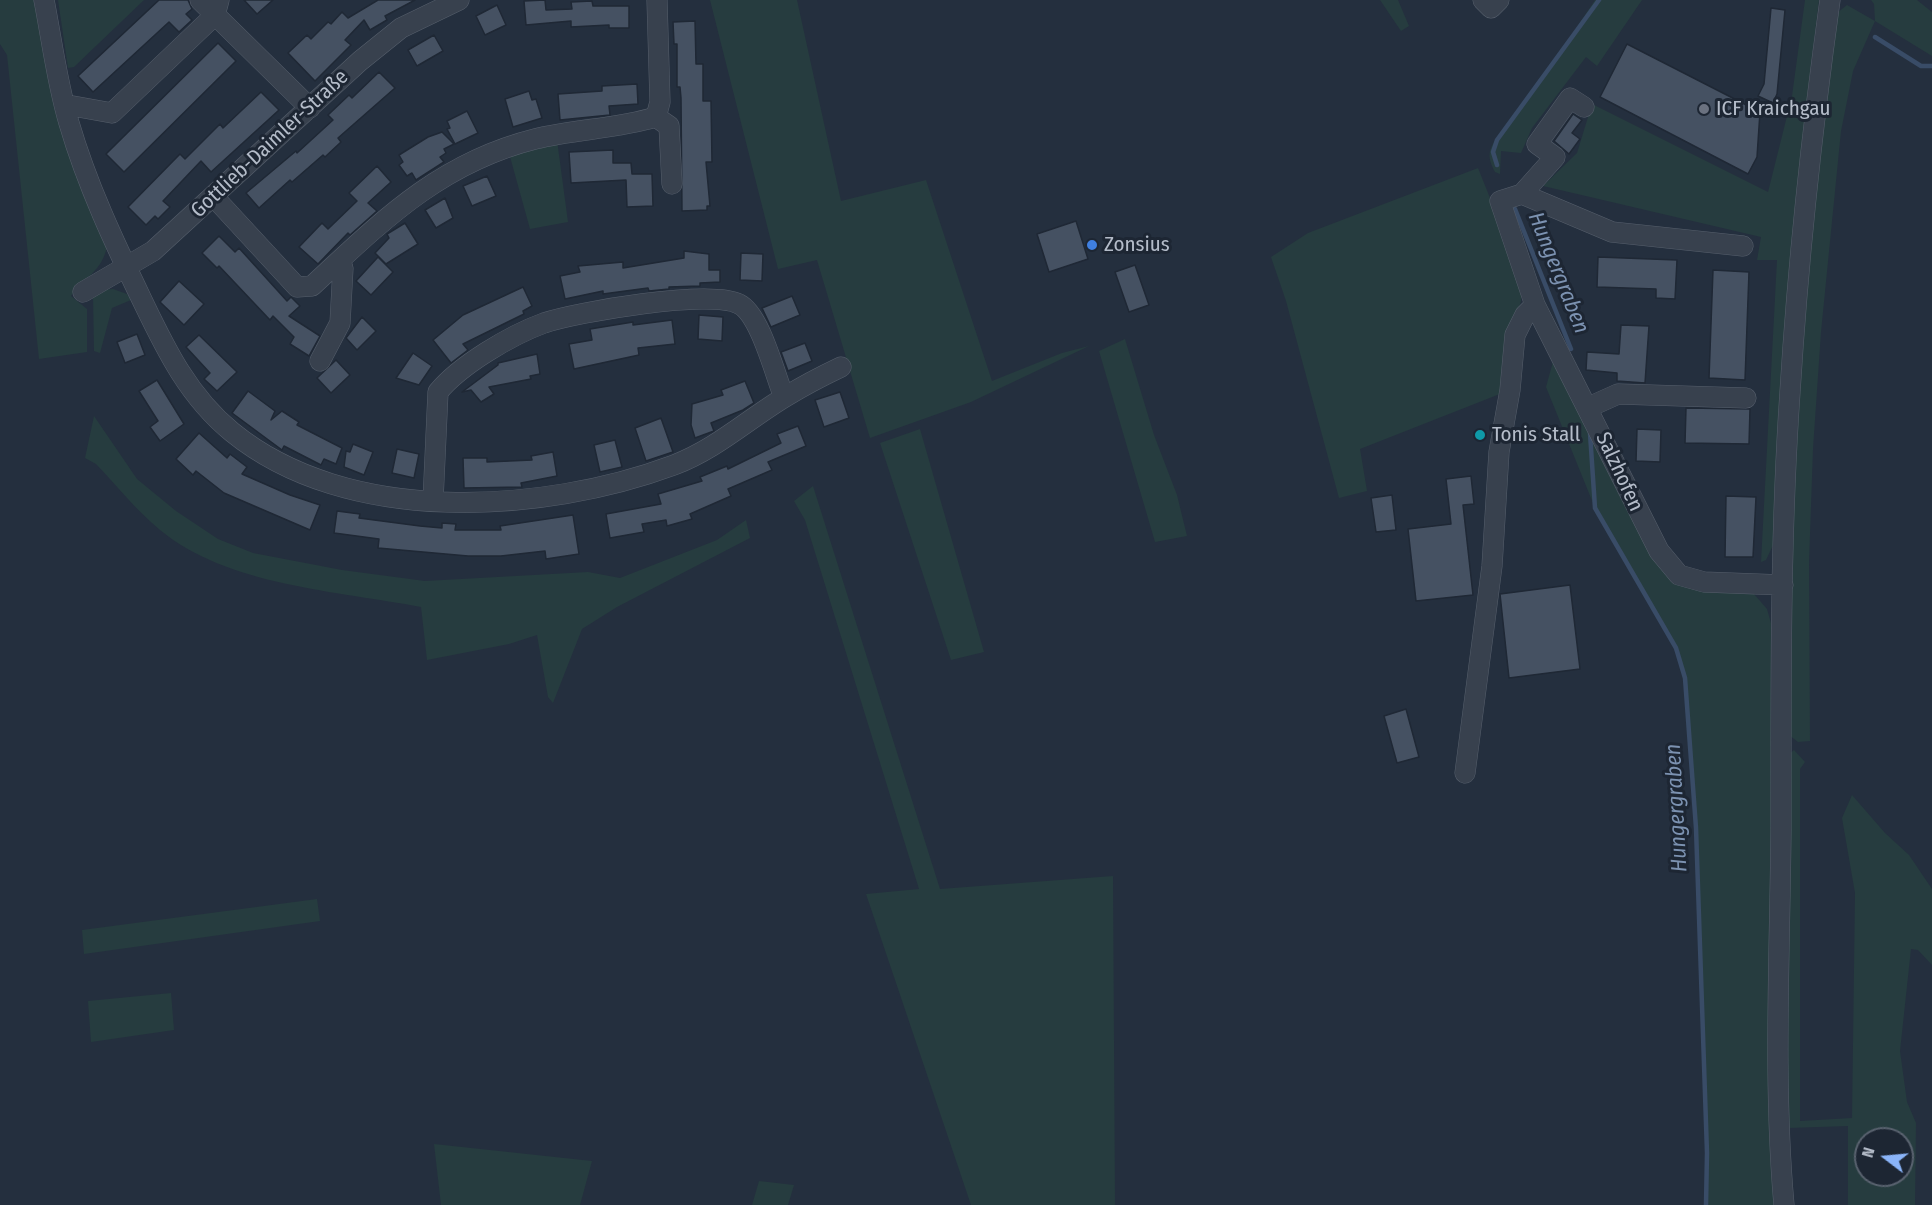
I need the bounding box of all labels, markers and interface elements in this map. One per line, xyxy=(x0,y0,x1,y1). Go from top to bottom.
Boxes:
street label: Gottlieb-Daimler-Straße xyxy=(186,65,354,223)
place label: ICF Kraichgau xyxy=(1716,96,1830,122)
marker: ICF Kraichgau xyxy=(1697,102,1711,116)
water label: Hungergraben xyxy=(1522,208,1594,338)
place label: Zonsius xyxy=(1104,232,1170,258)
marker: Zonsius xyxy=(1085,238,1099,252)
place label: Tonis Stall xyxy=(1492,422,1580,448)
marker: Tonis Stall xyxy=(1473,428,1487,442)
street label: Salzhofen xyxy=(1590,428,1648,516)
water label: Hungergraben xyxy=(1660,743,1694,873)
north arrow xyxy=(1854,1127,1914,1187)
text: N xyxy=(1858,1145,1879,1160)

